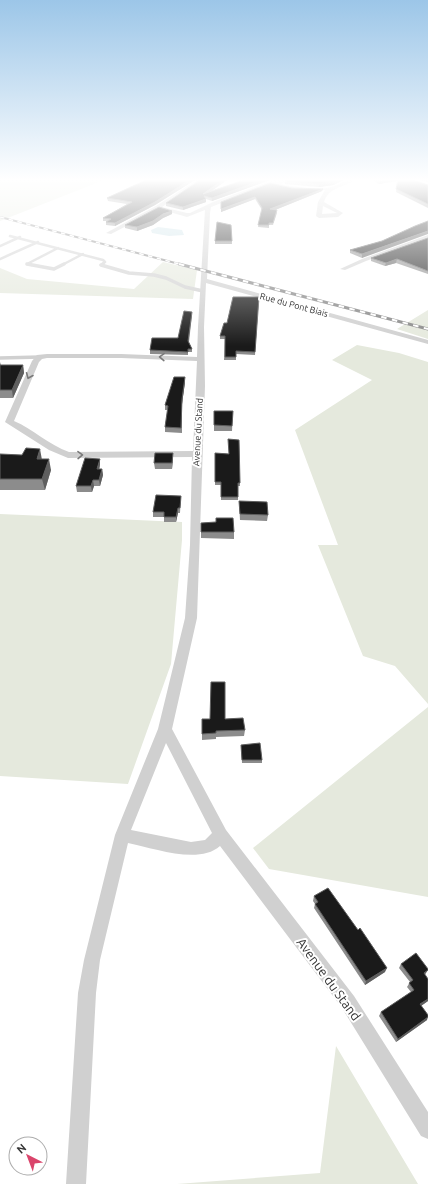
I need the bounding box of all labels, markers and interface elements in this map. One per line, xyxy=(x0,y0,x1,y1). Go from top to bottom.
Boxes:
street label: Rue du Pont Biais xyxy=(259,291,329,319)
one-way arrow xyxy=(159,353,165,361)
one-way arrow xyxy=(26,371,34,379)
street label: Avenue du Stand xyxy=(191,398,205,466)
one-way arrow xyxy=(77,451,83,459)
street label: Avenue du Stand xyxy=(294,935,364,1023)
north arrow xyxy=(8,1136,48,1176)
text: N xyxy=(14,1141,28,1156)

